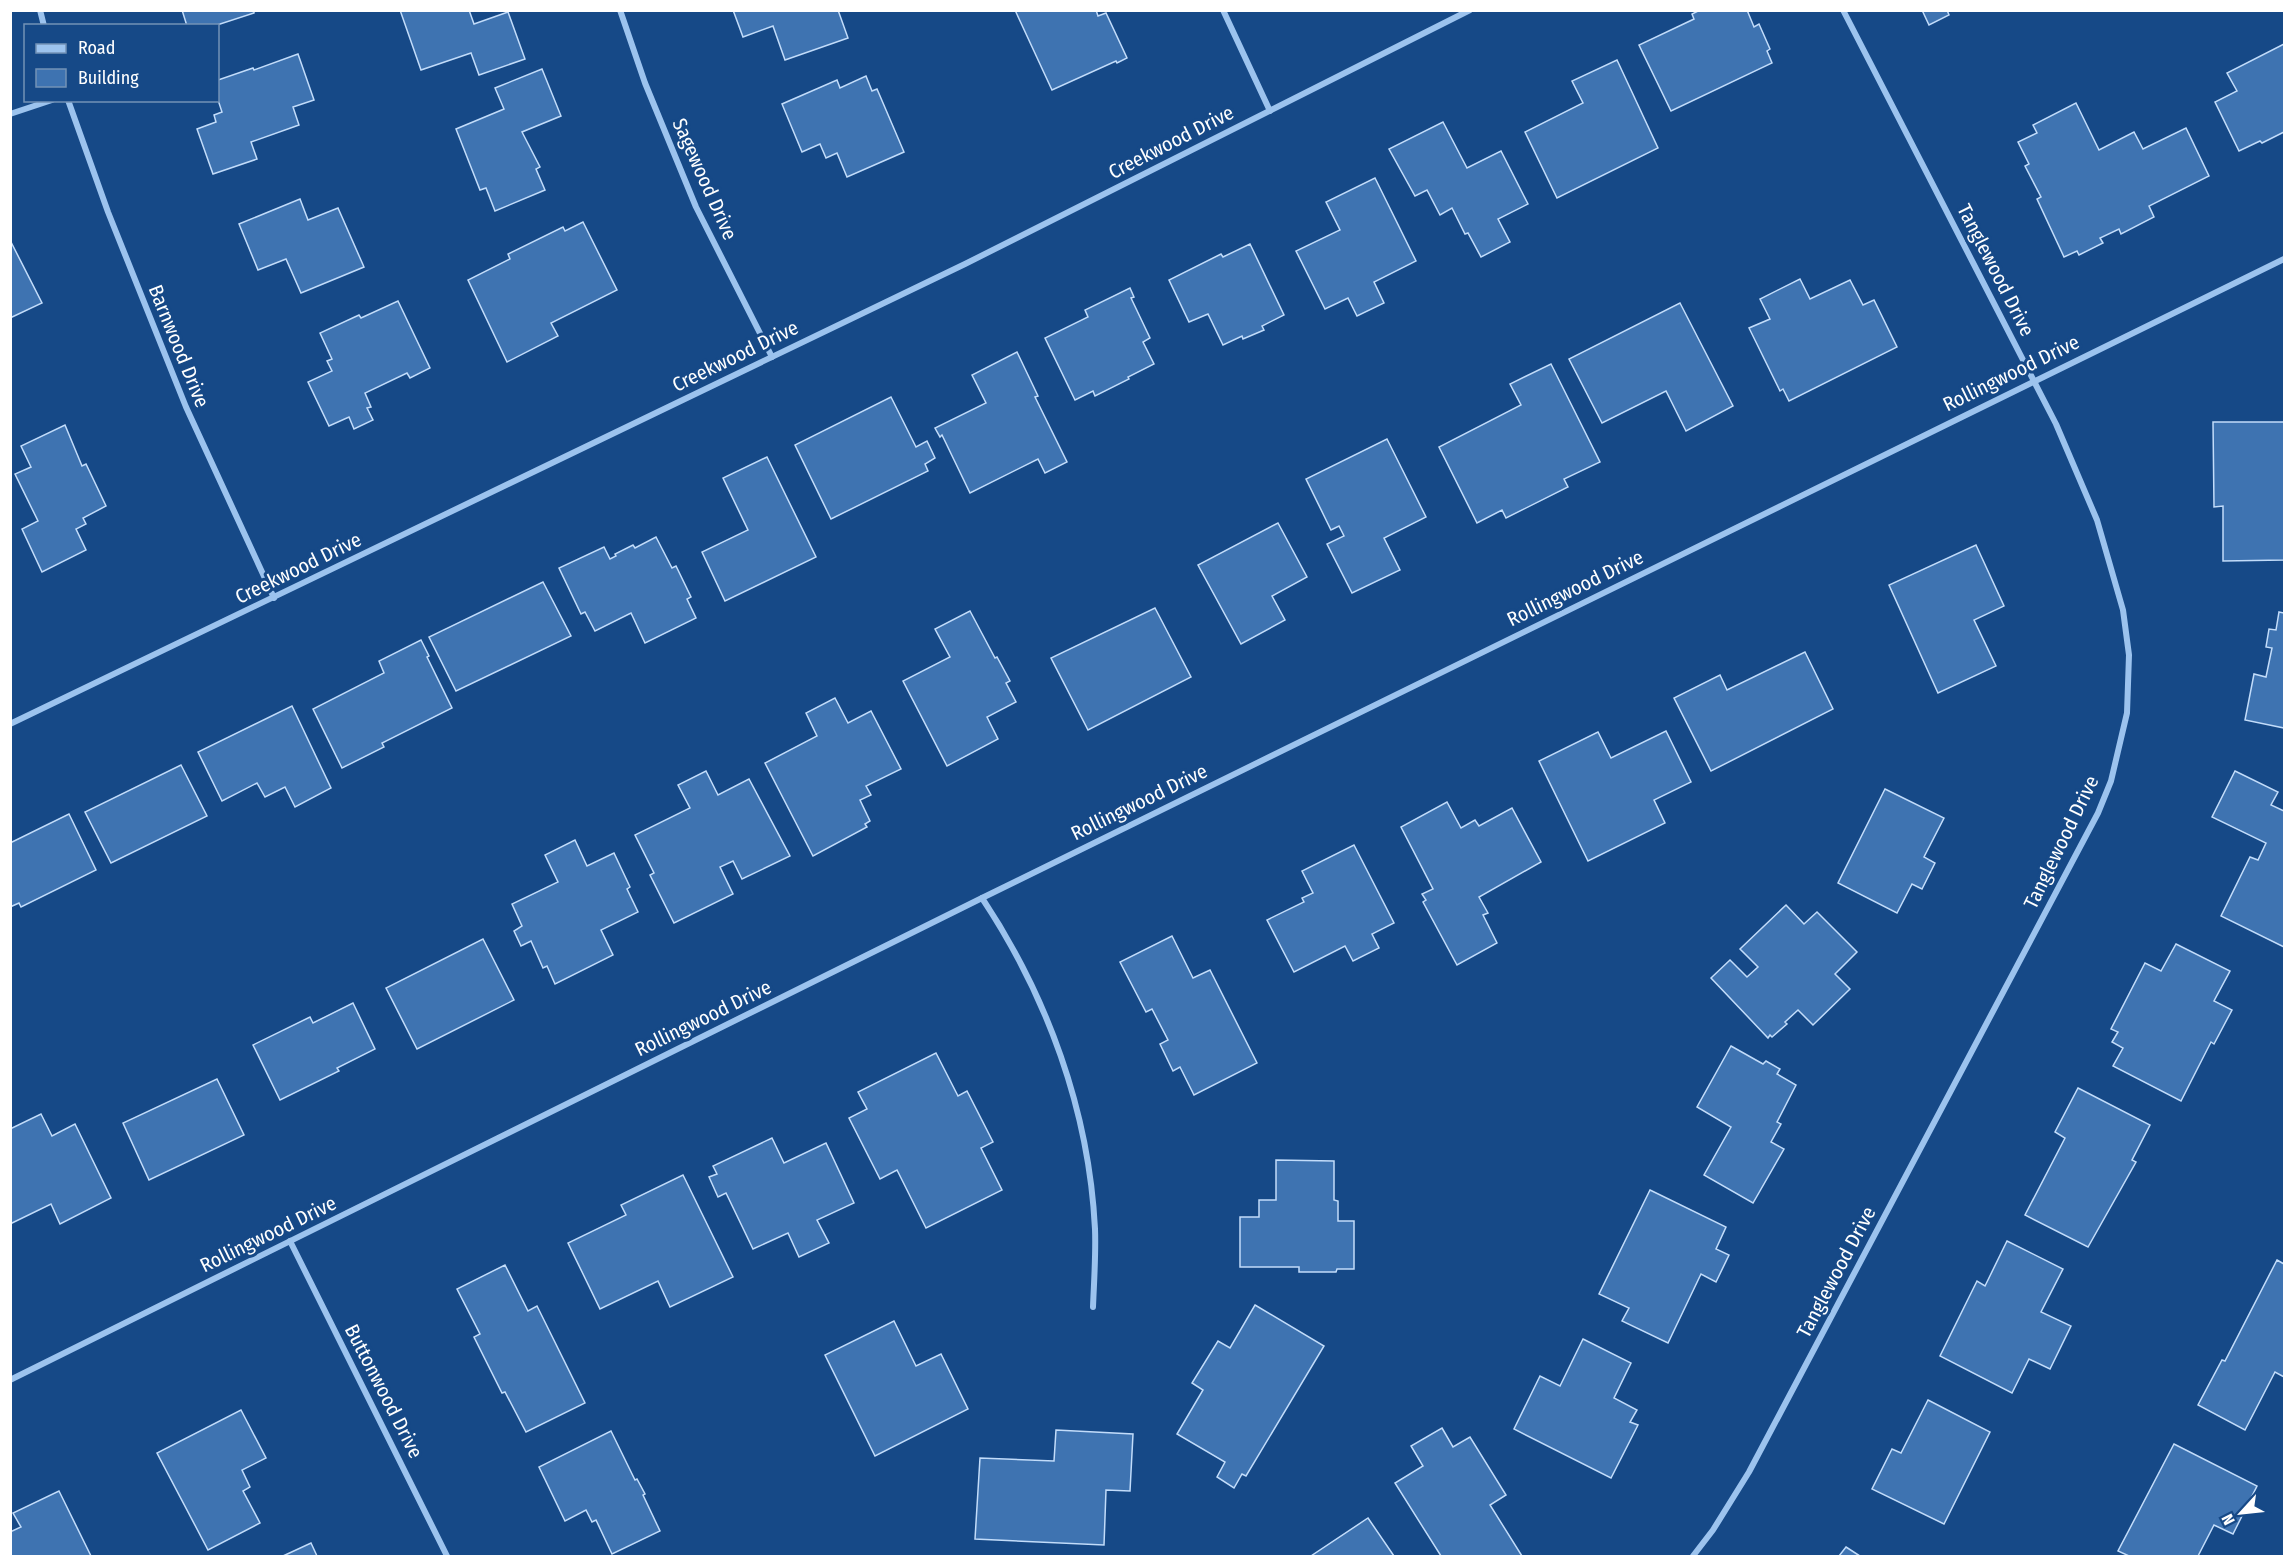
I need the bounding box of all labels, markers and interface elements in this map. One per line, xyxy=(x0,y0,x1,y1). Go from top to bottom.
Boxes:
legend xyxy=(24,24,219,102)
text: Road xyxy=(78,37,115,59)
text: Building xyxy=(78,67,139,89)
street label: Creekwood Drive xyxy=(1104,100,1238,184)
street label: Sagewood Drive xyxy=(668,115,742,243)
street label: Tanglewood Drive xyxy=(1952,200,2040,340)
street label: Barnwood Drive xyxy=(143,281,215,411)
street label: Creekwood Drive xyxy=(668,315,802,397)
street label: Rollingwood Drive xyxy=(1939,330,2083,416)
street label: Creekwood Drive xyxy=(231,527,365,609)
street label: Rollingwood Drive xyxy=(1503,545,1647,631)
street label: Rollingwood Drive xyxy=(1067,759,1211,845)
street label: Tanglewood Drive xyxy=(2018,772,2104,912)
street label: Rollingwood Drive xyxy=(631,975,775,1061)
street label: Rollingwood Drive xyxy=(196,1191,340,1277)
street label: Tanglewood Drive xyxy=(1791,1202,1881,1342)
street label: Buttonwood Drive xyxy=(340,1320,428,1462)
north arrow xyxy=(2211,1483,2271,1543)
text: N xyxy=(2217,1511,2239,1528)

